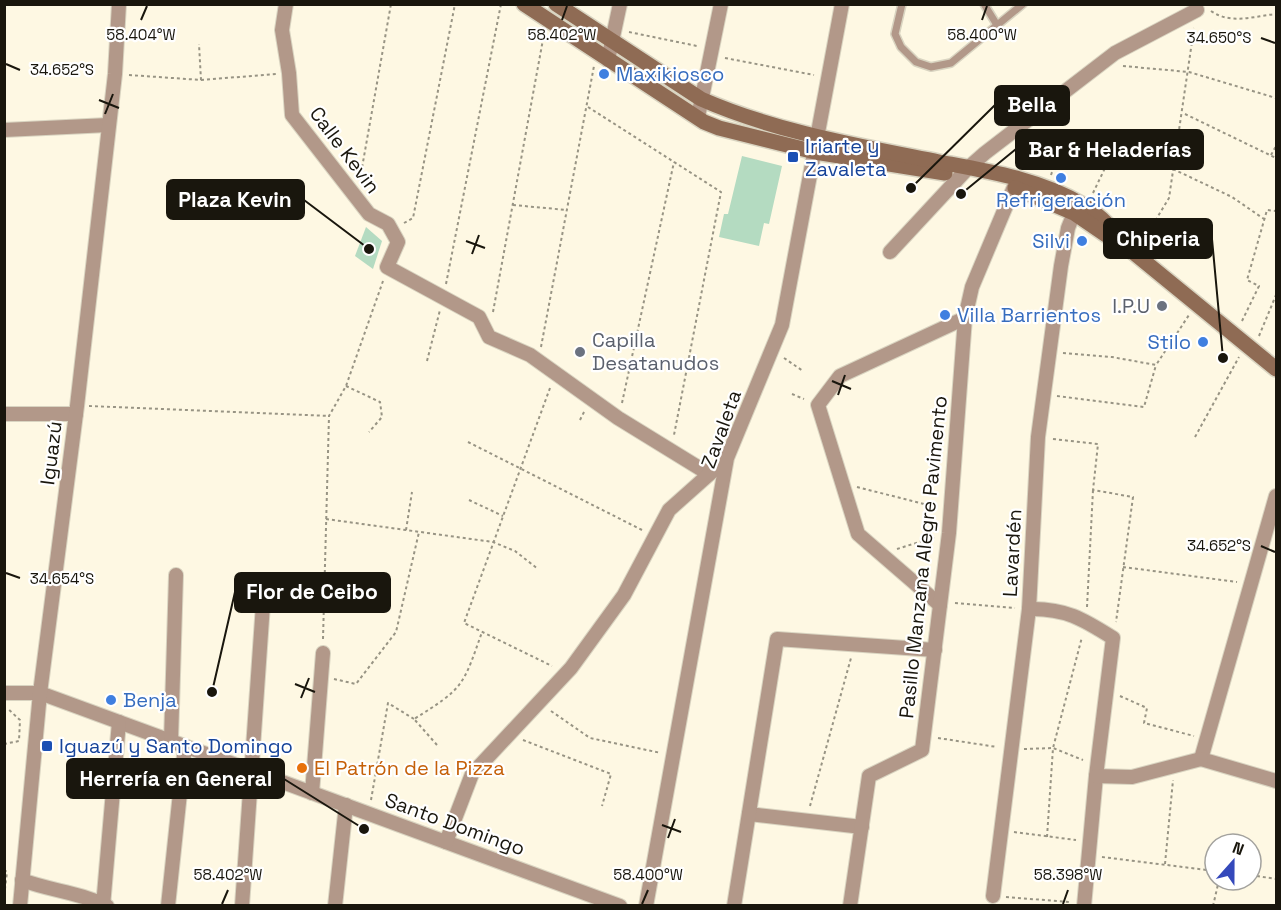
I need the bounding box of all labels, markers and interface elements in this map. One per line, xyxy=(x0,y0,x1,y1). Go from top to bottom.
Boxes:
text: 58.404°W xyxy=(106,25,176,44)
text: 58.402°W xyxy=(527,25,597,44)
text: 58.400°W xyxy=(947,25,1017,44)
text: 34.650°S xyxy=(1187,28,1251,47)
text: 34.652°S xyxy=(30,60,94,79)
place label: Maxikiosco xyxy=(616,61,724,87)
marker: Maxikiosco xyxy=(597,67,611,81)
callout: Bella xyxy=(995,86,1069,125)
text: Bella xyxy=(1007,91,1057,118)
street label: Calle Kevin xyxy=(304,101,386,199)
callout: Bar & Heladerías xyxy=(1016,130,1203,169)
place label: Iriarte y Zavaleta xyxy=(805,133,886,182)
text: Bar & Heladerías xyxy=(1028,136,1192,163)
marker: Iriarte y Zavaleta xyxy=(786,150,800,164)
marker: Refrigeración xyxy=(1054,171,1068,185)
callout: Plaza Kevin xyxy=(167,180,304,219)
text: Plaza Kevin xyxy=(178,186,292,213)
place label: Refrigeración xyxy=(996,187,1126,213)
callout: Chiperia xyxy=(1104,219,1212,258)
text: Chiperia xyxy=(1116,225,1200,252)
place label: Silvi xyxy=(1032,228,1070,254)
marker: Silvi xyxy=(1075,234,1089,248)
place label: I.P.U xyxy=(1112,293,1150,319)
marker: I.P.U xyxy=(1155,299,1169,313)
place label: Villa Barrientos xyxy=(957,302,1101,328)
marker: Villa Barrientos xyxy=(938,308,952,322)
place label: Capilla Desatanudos xyxy=(592,327,719,376)
place label: Stilo xyxy=(1147,329,1191,355)
marker: Stilo xyxy=(1196,335,1210,349)
marker: Capilla Desatanudos xyxy=(573,345,587,359)
street label: Zavaleta xyxy=(695,386,747,472)
street label: Pasillo Manzana Alegre Pavimento xyxy=(893,394,953,720)
street label: Iguazú xyxy=(34,420,68,486)
street label: Lavardén xyxy=(997,508,1027,598)
text: 34.652°S xyxy=(1187,536,1251,555)
text: 34.654°S xyxy=(30,569,94,588)
callout: Flor de Ceibo xyxy=(235,573,390,612)
text: Flor de Ceibo xyxy=(246,578,378,605)
place label: Benja xyxy=(123,687,177,713)
marker: Benja xyxy=(104,693,118,707)
place label: Iguazú y Santo Domingo xyxy=(59,733,293,759)
marker: Iguazú y Santo Domingo xyxy=(40,739,54,753)
place label: El Patrón de la Pizza xyxy=(314,755,505,781)
callout: Herrería en General xyxy=(67,759,284,798)
marker: El Patrón de la Pizza xyxy=(295,761,309,775)
text: Herrería en General xyxy=(80,765,272,792)
street label: Santo Domingo xyxy=(381,787,529,861)
north arrow xyxy=(1203,832,1263,892)
text: N xyxy=(1229,837,1247,860)
text: 58.402°W xyxy=(193,865,263,884)
text: 58.400°W xyxy=(613,865,683,884)
text: 58.398°W xyxy=(1034,865,1102,884)

